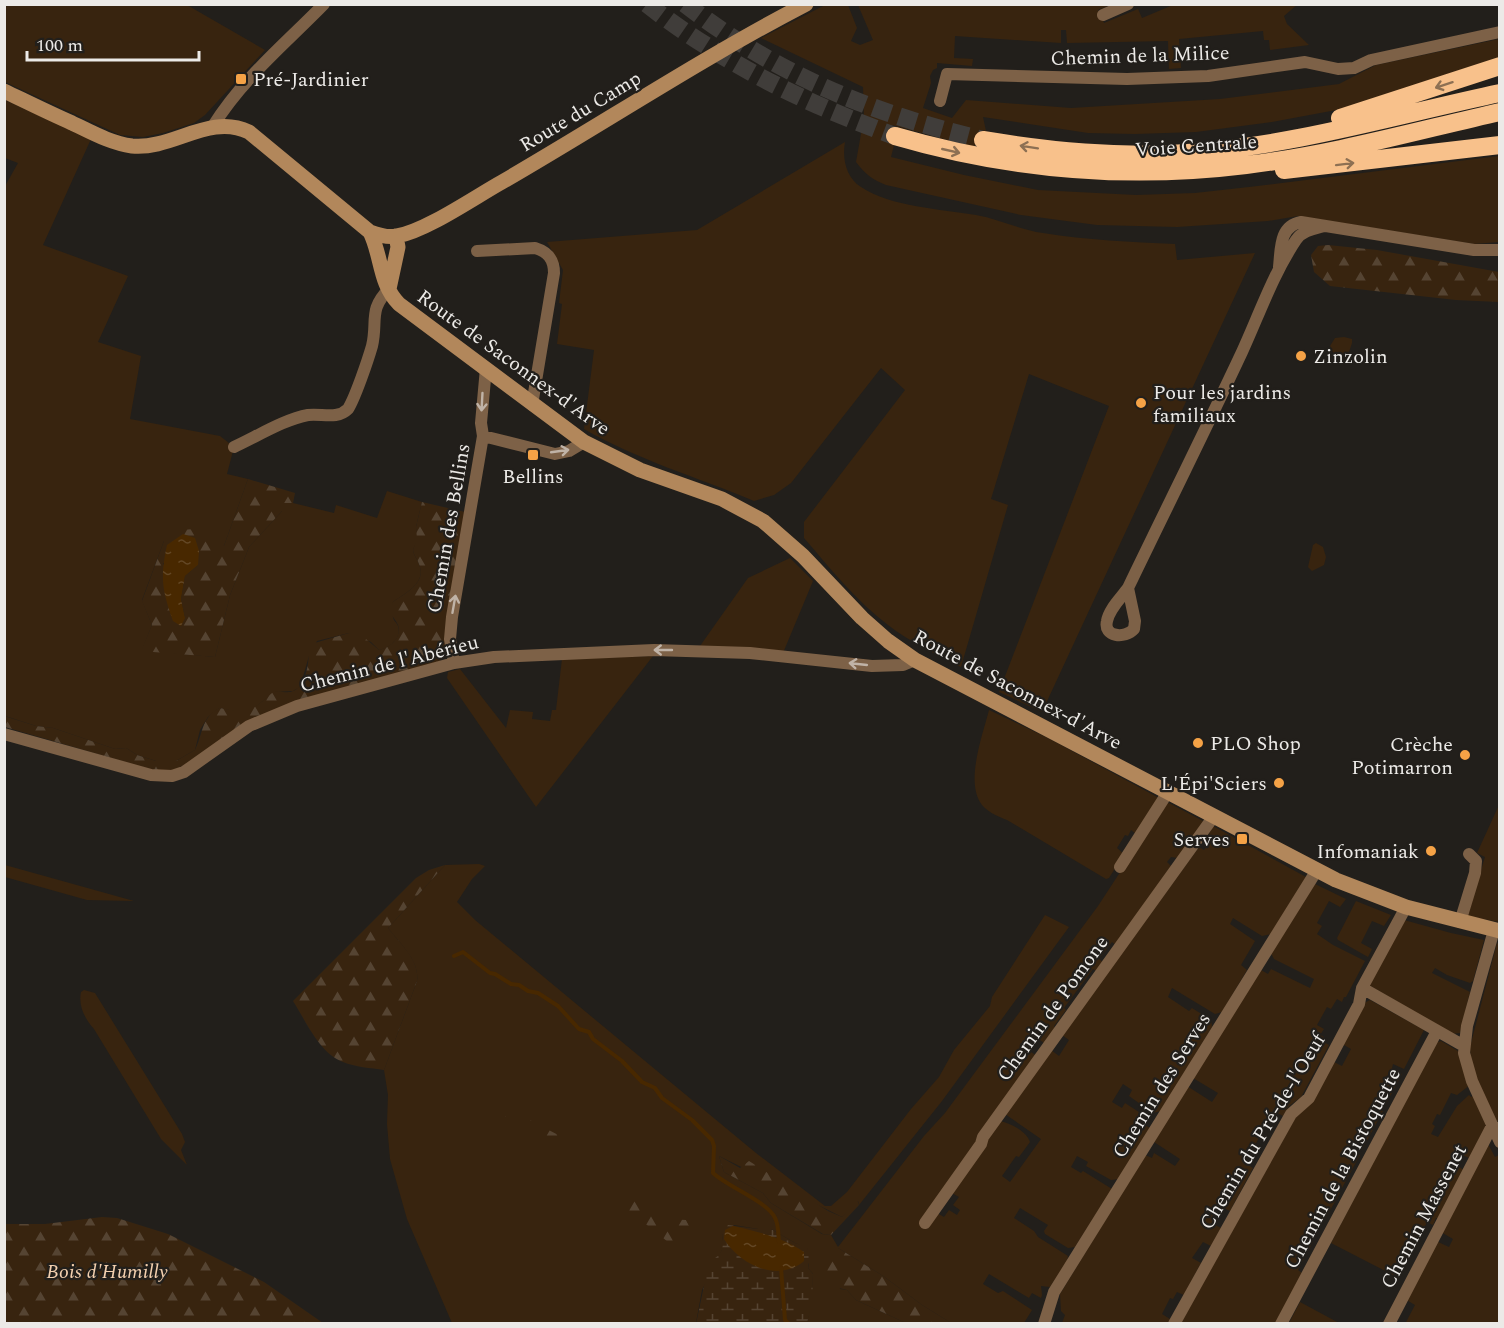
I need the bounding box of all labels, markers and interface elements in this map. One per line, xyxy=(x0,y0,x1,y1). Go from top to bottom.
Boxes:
scale bar xyxy=(27,24,200,62)
text: 100 m xyxy=(36,32,83,59)
street label: Chemin de la Milice xyxy=(1050,38,1230,74)
street label: Route du Camp xyxy=(514,64,647,160)
place label: Pré-Jardinier xyxy=(253,65,369,95)
marker: Pré-Jardinier xyxy=(234,72,248,86)
one-way arrow xyxy=(1435,80,1454,91)
street label: Voie Centrale xyxy=(1134,127,1258,165)
one-way arrow xyxy=(1019,142,1039,153)
one-way arrow xyxy=(941,146,960,157)
one-way arrow xyxy=(1334,158,1354,169)
street label: Route de Saconnex-d'Arve xyxy=(410,282,616,443)
place label: Zinzolin xyxy=(1313,342,1388,372)
marker: Zinzolin xyxy=(1294,349,1308,363)
place label: Pour les jardins familiaux xyxy=(1153,378,1291,431)
one-way arrow xyxy=(477,391,488,411)
marker: Pour les jardins familiaux xyxy=(1134,396,1148,410)
street label: Chemin des Bellins xyxy=(419,441,479,615)
one-way arrow xyxy=(550,445,569,456)
marker: Bellins xyxy=(526,448,540,462)
place label: Bellins xyxy=(502,462,564,492)
one-way arrow xyxy=(449,595,460,615)
street label: Route de Saconnex-d'Arve xyxy=(908,622,1127,758)
street label: Chemin de l'Abérieu xyxy=(297,627,482,701)
one-way arrow xyxy=(654,644,674,656)
one-way arrow xyxy=(848,659,868,670)
place label: PLO Shop xyxy=(1210,729,1301,759)
place label: Crèche Potimarron xyxy=(1351,730,1453,783)
marker: PLO Shop xyxy=(1191,736,1205,750)
marker: Crèche Potimarron xyxy=(1458,748,1472,762)
place label: L'Épi'Sciers xyxy=(1161,769,1267,799)
marker: L'Épi'Sciers xyxy=(1272,776,1286,790)
place label: Serves xyxy=(1173,825,1230,855)
marker: Serves xyxy=(1235,832,1249,846)
place label: Infomaniak xyxy=(1317,837,1419,867)
marker: Infomaniak xyxy=(1424,844,1438,858)
street label: Chemin de Pomone xyxy=(989,929,1116,1088)
street label: Chemin des Serves xyxy=(1105,1007,1219,1164)
street label: Chemin du Pré-de-l'Oeuf xyxy=(1192,1026,1335,1236)
street label: Chemin de la Bistoquette xyxy=(1277,1062,1409,1274)
street label: Chemin Massenet xyxy=(1373,1139,1475,1294)
park label: Bois d'Humilly xyxy=(46,1257,168,1287)

